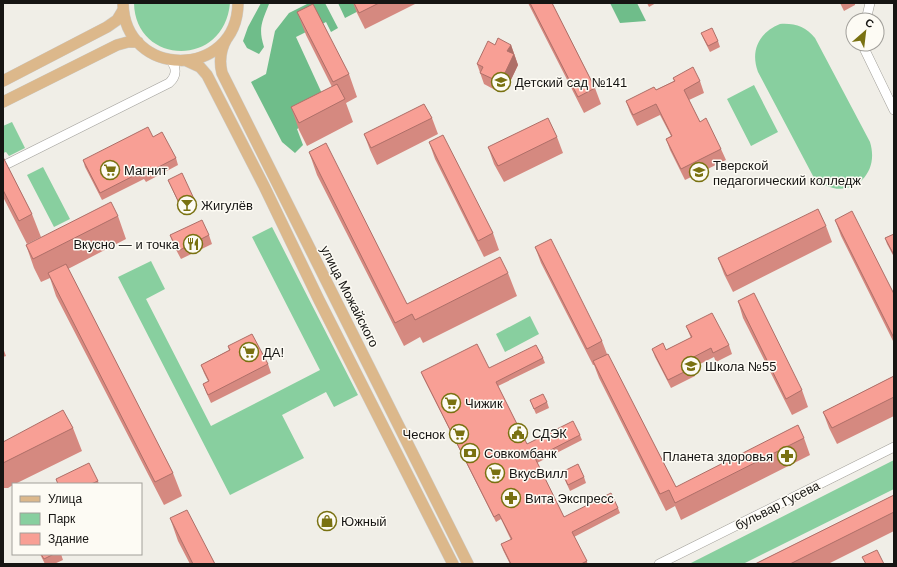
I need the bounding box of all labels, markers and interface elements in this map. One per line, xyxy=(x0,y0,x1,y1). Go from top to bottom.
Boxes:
north arrow xyxy=(845,12,885,52)
text: С xyxy=(863,16,876,30)
school or university icon: Детский сад №141 xyxy=(490,71,512,93)
place label: Детский сад №141 xyxy=(515,75,627,90)
place label: Тверской педагогический колледж xyxy=(713,158,861,188)
supermarket icon: Магнит xyxy=(99,159,121,181)
school or university icon: Тверской педагогический колледж xyxy=(688,161,710,183)
place label: Магнит xyxy=(124,163,167,178)
bar icon: Жигулёв xyxy=(176,194,198,216)
place label: Жигулёв xyxy=(201,198,253,213)
restaurant icon: Вкусно — и точка xyxy=(182,233,204,255)
place label: Вкусно — и точка xyxy=(73,237,180,252)
street label: улица Можайского xyxy=(317,243,382,349)
supermarket icon: ДА! xyxy=(238,341,260,363)
place label: ДА! xyxy=(263,345,284,360)
school or university icon: Школа №55 xyxy=(680,355,702,377)
place label: Школа №55 xyxy=(705,359,777,374)
supermarket icon: Чижик xyxy=(440,392,462,414)
place label: Чижик xyxy=(465,396,503,411)
public building icon: СДЭК xyxy=(507,422,529,444)
supermarket icon: Чеснок xyxy=(448,423,470,445)
place label: СДЭК xyxy=(532,426,567,441)
place label: Чеснок xyxy=(403,427,445,442)
bank icon: Совкомбанк xyxy=(459,442,481,464)
pharmacy icon: Планета здоровья xyxy=(776,445,798,467)
place label: Совкомбанк xyxy=(484,446,557,461)
place label: Планета здоровья xyxy=(663,449,773,464)
supermarket icon: ВкусВилл xyxy=(484,462,506,484)
place label: ВкусВилл xyxy=(509,466,567,481)
street label: бульвар Гусева xyxy=(732,477,823,533)
legend xyxy=(12,483,142,555)
pharmacy icon: Вита Экспресс xyxy=(500,487,522,509)
place label: Вита Экспресс xyxy=(525,491,614,506)
text: Улица xyxy=(48,492,82,506)
shop icon: Южный xyxy=(316,510,338,532)
text: Парк xyxy=(48,512,76,526)
place label: Южный xyxy=(341,514,387,529)
text: Здание xyxy=(48,532,89,546)

